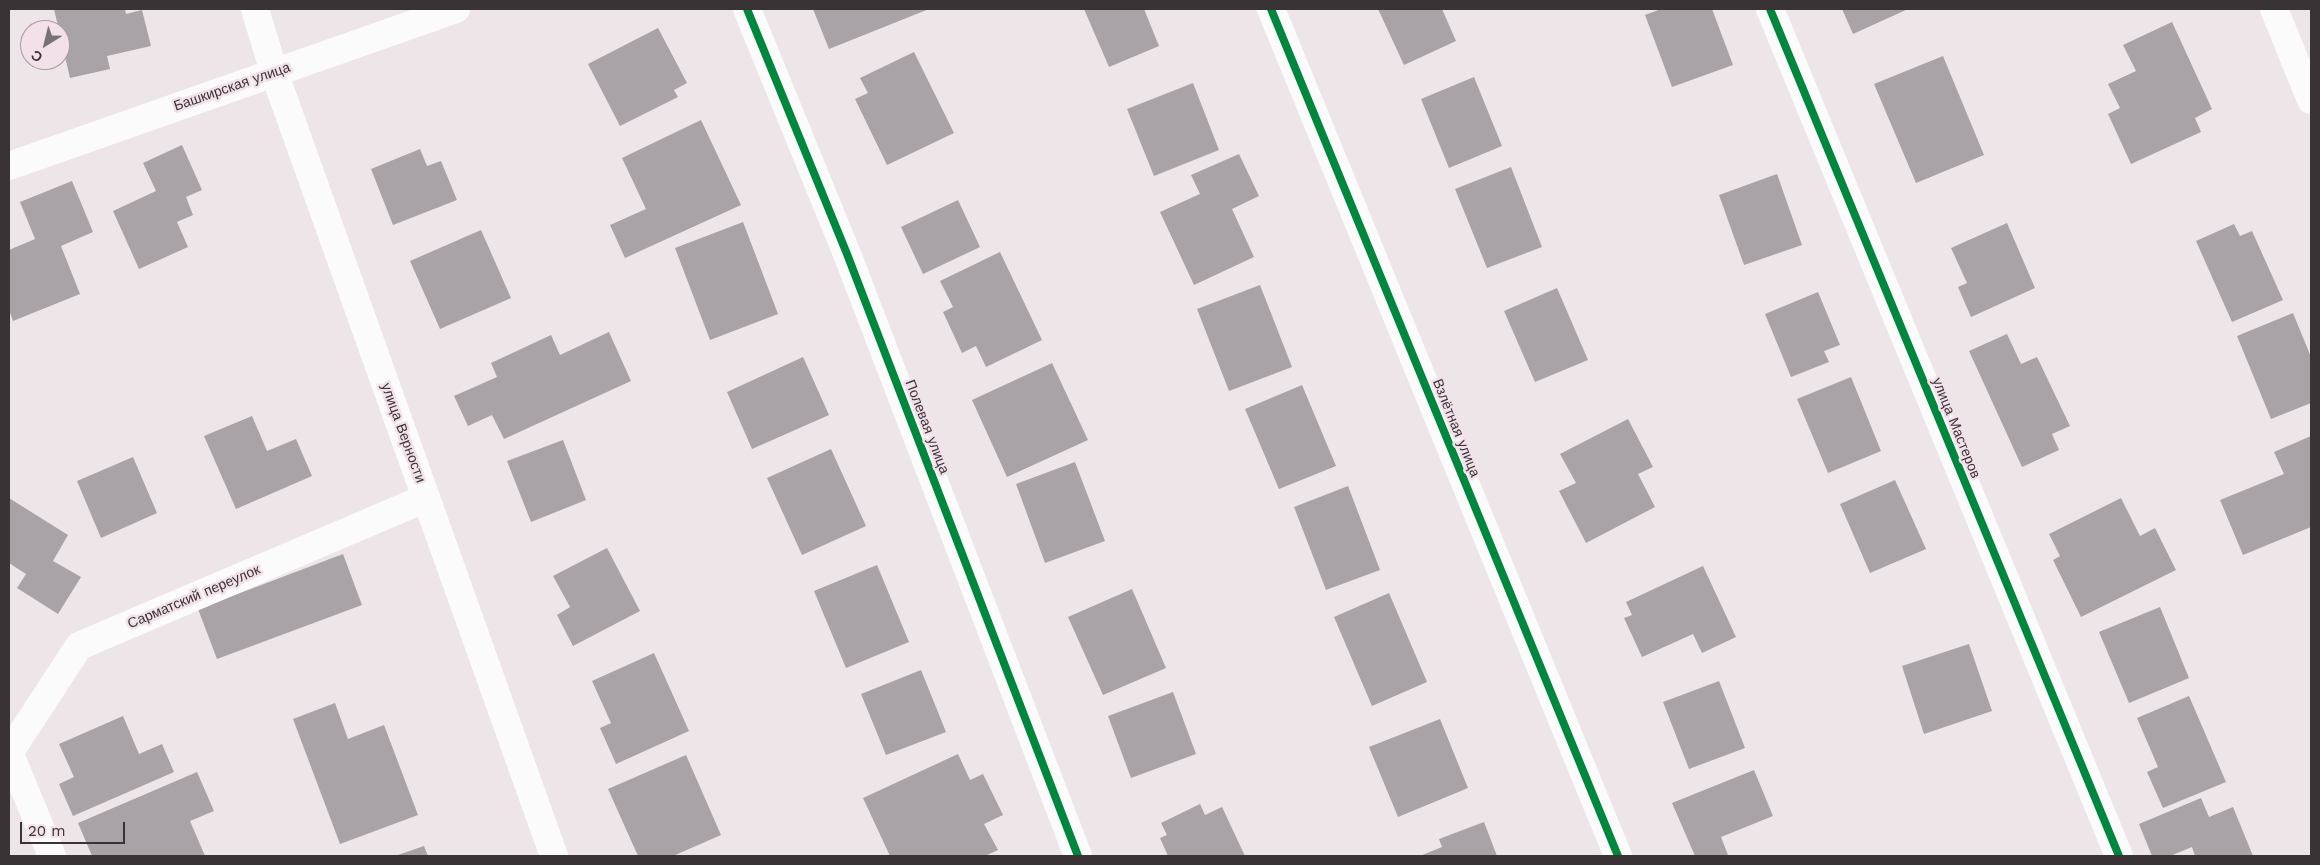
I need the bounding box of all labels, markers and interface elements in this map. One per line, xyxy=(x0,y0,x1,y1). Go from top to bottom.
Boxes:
north arrow xyxy=(20,20,70,70)
text: С xyxy=(28,47,46,66)
street label: Башкирская улица xyxy=(172,59,292,115)
street label: улица Мастеров xyxy=(1928,375,1984,481)
street label: Взлётная улица xyxy=(1429,376,1483,480)
street label: Полевая улица xyxy=(901,378,953,476)
street label: улица Верности xyxy=(377,381,429,485)
street label: Сарматский переулок xyxy=(125,561,263,633)
scale bar xyxy=(22,812,128,844)
text: 20 m xyxy=(28,822,66,840)

